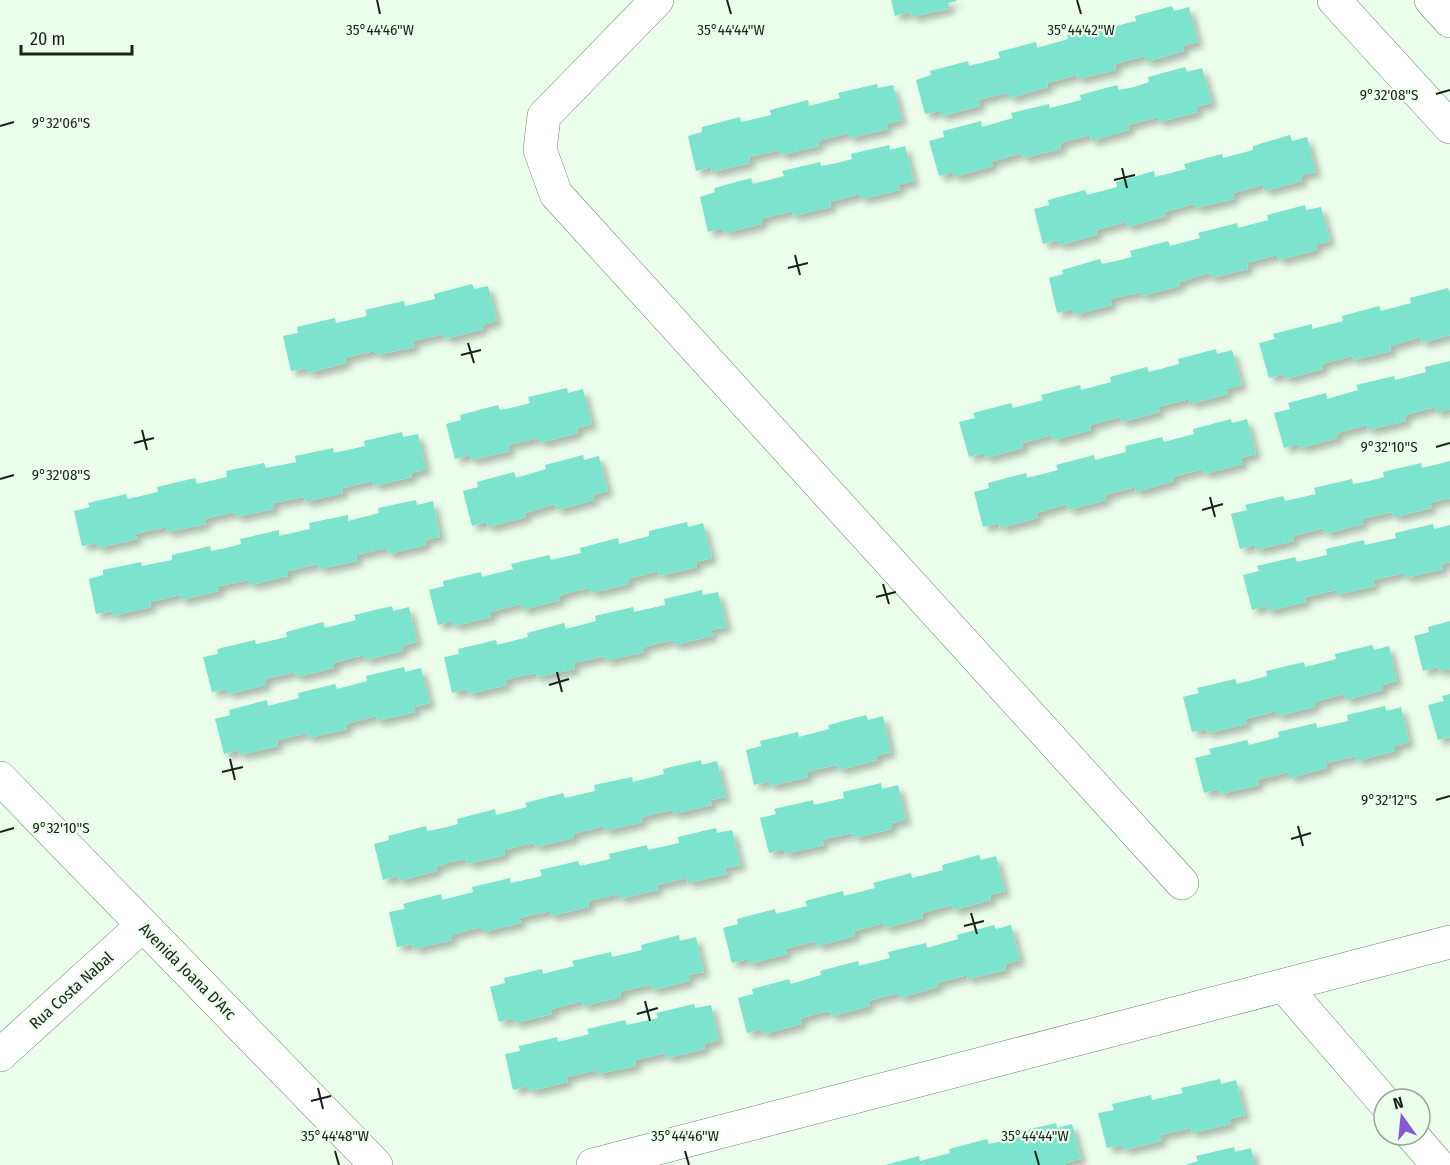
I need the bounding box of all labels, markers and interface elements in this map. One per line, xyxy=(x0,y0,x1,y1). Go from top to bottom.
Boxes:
scale bar xyxy=(21,18,132,56)
text: 35°44'46"W xyxy=(346,21,414,39)
text: 35°44'44"W xyxy=(697,21,765,39)
text: 35°44'42"W xyxy=(1047,21,1115,39)
text: 20 m xyxy=(30,28,65,50)
text: 9°32'08"S xyxy=(1360,86,1418,104)
text: 9°32'06"S xyxy=(32,114,90,132)
text: 9°32'10"S xyxy=(1360,438,1418,456)
text: 9°32'08"S xyxy=(32,466,90,484)
text: 9°32'12"S xyxy=(1361,791,1417,809)
text: 9°32'10"S xyxy=(32,819,90,837)
street label: Avenida Joana D'Arc xyxy=(135,919,240,1024)
street label: Rua Costa Nabal xyxy=(25,948,117,1033)
north arrow xyxy=(1372,1087,1432,1147)
text: N xyxy=(1391,1093,1405,1113)
text: 35°44'48"W xyxy=(301,1127,369,1145)
text: 35°44'46"W xyxy=(651,1127,719,1145)
text: 35°44'44"W xyxy=(1001,1127,1069,1145)

